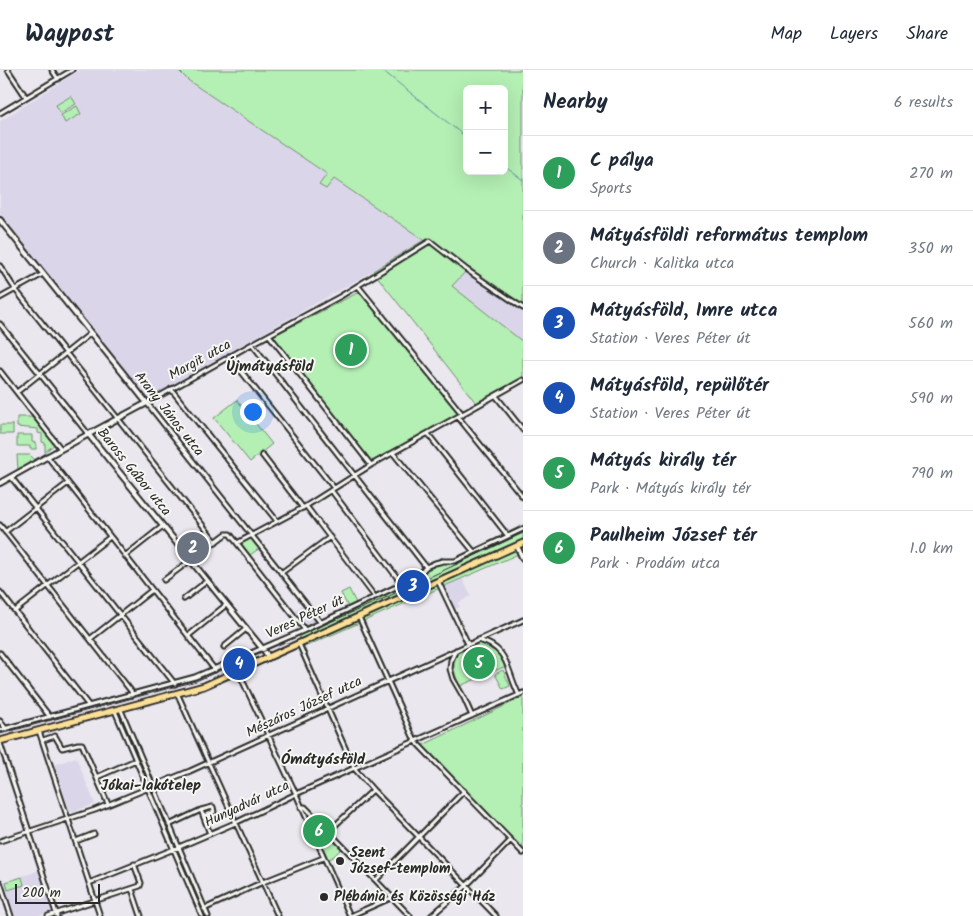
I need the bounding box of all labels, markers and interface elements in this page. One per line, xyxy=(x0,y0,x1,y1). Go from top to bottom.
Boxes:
text: Waypost xyxy=(25,15,114,54)
text: Map xyxy=(771,20,802,49)
text: Layers xyxy=(830,20,878,49)
text: Share xyxy=(906,20,948,49)
map controls xyxy=(463,85,508,175)
button: + xyxy=(463,85,508,130)
text: Nearby xyxy=(543,86,608,119)
text: 6 results xyxy=(894,90,953,115)
button: − xyxy=(463,130,508,175)
text: C pálya xyxy=(590,146,654,176)
text: 1 xyxy=(557,161,561,186)
text: 270 m xyxy=(909,161,953,186)
text: Sports xyxy=(590,176,632,201)
text: Mátyásföldi református templom xyxy=(590,221,868,251)
text: 2 xyxy=(554,236,564,261)
text: 350 m xyxy=(908,236,953,261)
text: Church · Kalitka utca xyxy=(590,251,734,276)
text: Mátyásföld, Imre utca xyxy=(590,296,778,326)
text: 3 xyxy=(555,311,563,336)
text: 560 m xyxy=(908,311,953,336)
text: Station · Veres Péter út xyxy=(590,326,751,351)
pin: 1 xyxy=(335,331,367,369)
street label: Margit utca xyxy=(165,334,235,386)
district label: Újmátyásföld xyxy=(226,355,315,379)
street label: Arany János utca xyxy=(129,367,209,461)
text: Mátyásföld, repülőtér xyxy=(590,371,769,401)
text: 4 xyxy=(555,386,563,411)
text: 590 m xyxy=(909,386,953,411)
your location xyxy=(240,399,266,425)
text: Station · Veres Péter út xyxy=(590,401,751,426)
street label: Baross Gábor utca xyxy=(91,423,177,521)
text: Mátyás király tér xyxy=(590,446,736,476)
text: 5 xyxy=(555,461,563,486)
text: 790 m xyxy=(911,461,953,486)
text: Park · Mátyás király tér xyxy=(590,476,751,501)
text: Paulheim József tér xyxy=(590,521,757,551)
pin: 2 xyxy=(177,529,209,567)
text: 6 xyxy=(555,536,563,561)
text: 1.0 km xyxy=(910,536,953,561)
text: Park · Prodám utca xyxy=(590,551,720,576)
pin: 3 xyxy=(397,567,429,605)
street label: Veres Péter út xyxy=(262,589,348,645)
pin: 5 xyxy=(463,644,495,682)
pin: 4 xyxy=(223,645,255,683)
street label: Mészáros József utca xyxy=(242,670,366,744)
district label: Ómátyásföld xyxy=(281,748,366,772)
district label: Jókai-lakótelep xyxy=(101,774,201,798)
street label: Hunyadvár utca xyxy=(201,775,293,833)
pin: 6 xyxy=(303,812,335,850)
place label: Szent József-templom xyxy=(350,842,451,880)
marker: Szent József-templom xyxy=(334,855,346,867)
scale bar xyxy=(15,881,100,904)
text: 200 m xyxy=(22,882,61,904)
place label: Plébánia és Közösségi Ház xyxy=(334,886,496,908)
marker: Plébánia és Közösségi Ház xyxy=(318,891,330,903)

